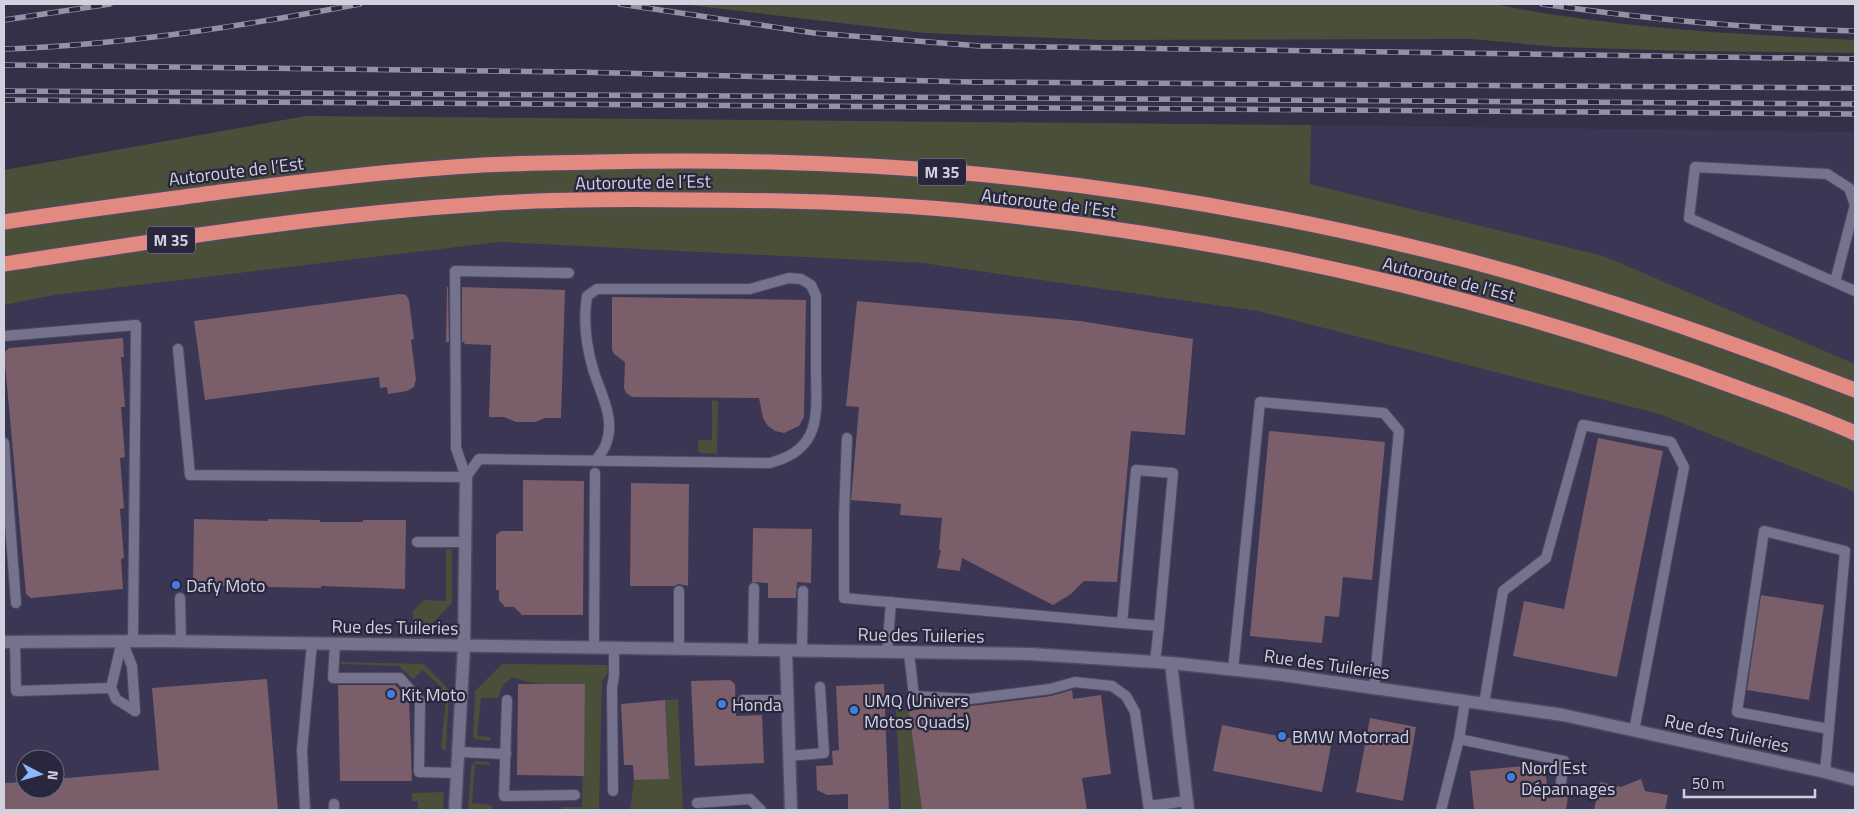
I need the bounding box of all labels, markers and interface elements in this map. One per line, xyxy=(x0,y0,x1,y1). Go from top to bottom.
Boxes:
street label: Autoroute de l’Est xyxy=(167,149,306,193)
road number: M 35 xyxy=(918,158,966,186)
street label: Autoroute de l’Est xyxy=(575,167,712,197)
street label: Autoroute de l’Est xyxy=(980,181,1119,225)
road number: M 35 xyxy=(147,226,195,254)
street label: Autoroute de l’Est xyxy=(1380,249,1519,309)
place label: Dafy Moto xyxy=(186,572,266,599)
marker: Dafy Moto xyxy=(170,579,182,591)
street label: Rue des Tuileries xyxy=(331,612,459,642)
street label: Rue des Tuileries xyxy=(857,620,985,650)
street label: Rue des Tuileries xyxy=(1262,642,1392,686)
place label: Kit Moto xyxy=(401,681,466,708)
place label: UMQ (Univers Motos Quads) xyxy=(864,687,970,735)
marker: Kit Moto xyxy=(385,688,397,700)
place label: Honda xyxy=(732,691,782,718)
marker: Honda xyxy=(716,698,728,710)
marker: UMQ (Univers Motos Quads) xyxy=(848,704,860,716)
street label: Rue des Tuileries xyxy=(1662,707,1792,759)
place label: BMW Motorrad xyxy=(1292,723,1409,750)
marker: BMW Motorrad xyxy=(1276,730,1288,742)
north arrow xyxy=(15,749,65,799)
place label: Nord Est Dépannages xyxy=(1521,754,1615,802)
scale bar xyxy=(1684,766,1815,798)
text: N xyxy=(42,769,64,781)
marker: Nord Est Dépannages xyxy=(1505,771,1517,783)
text: 50 m xyxy=(1692,772,1725,795)

